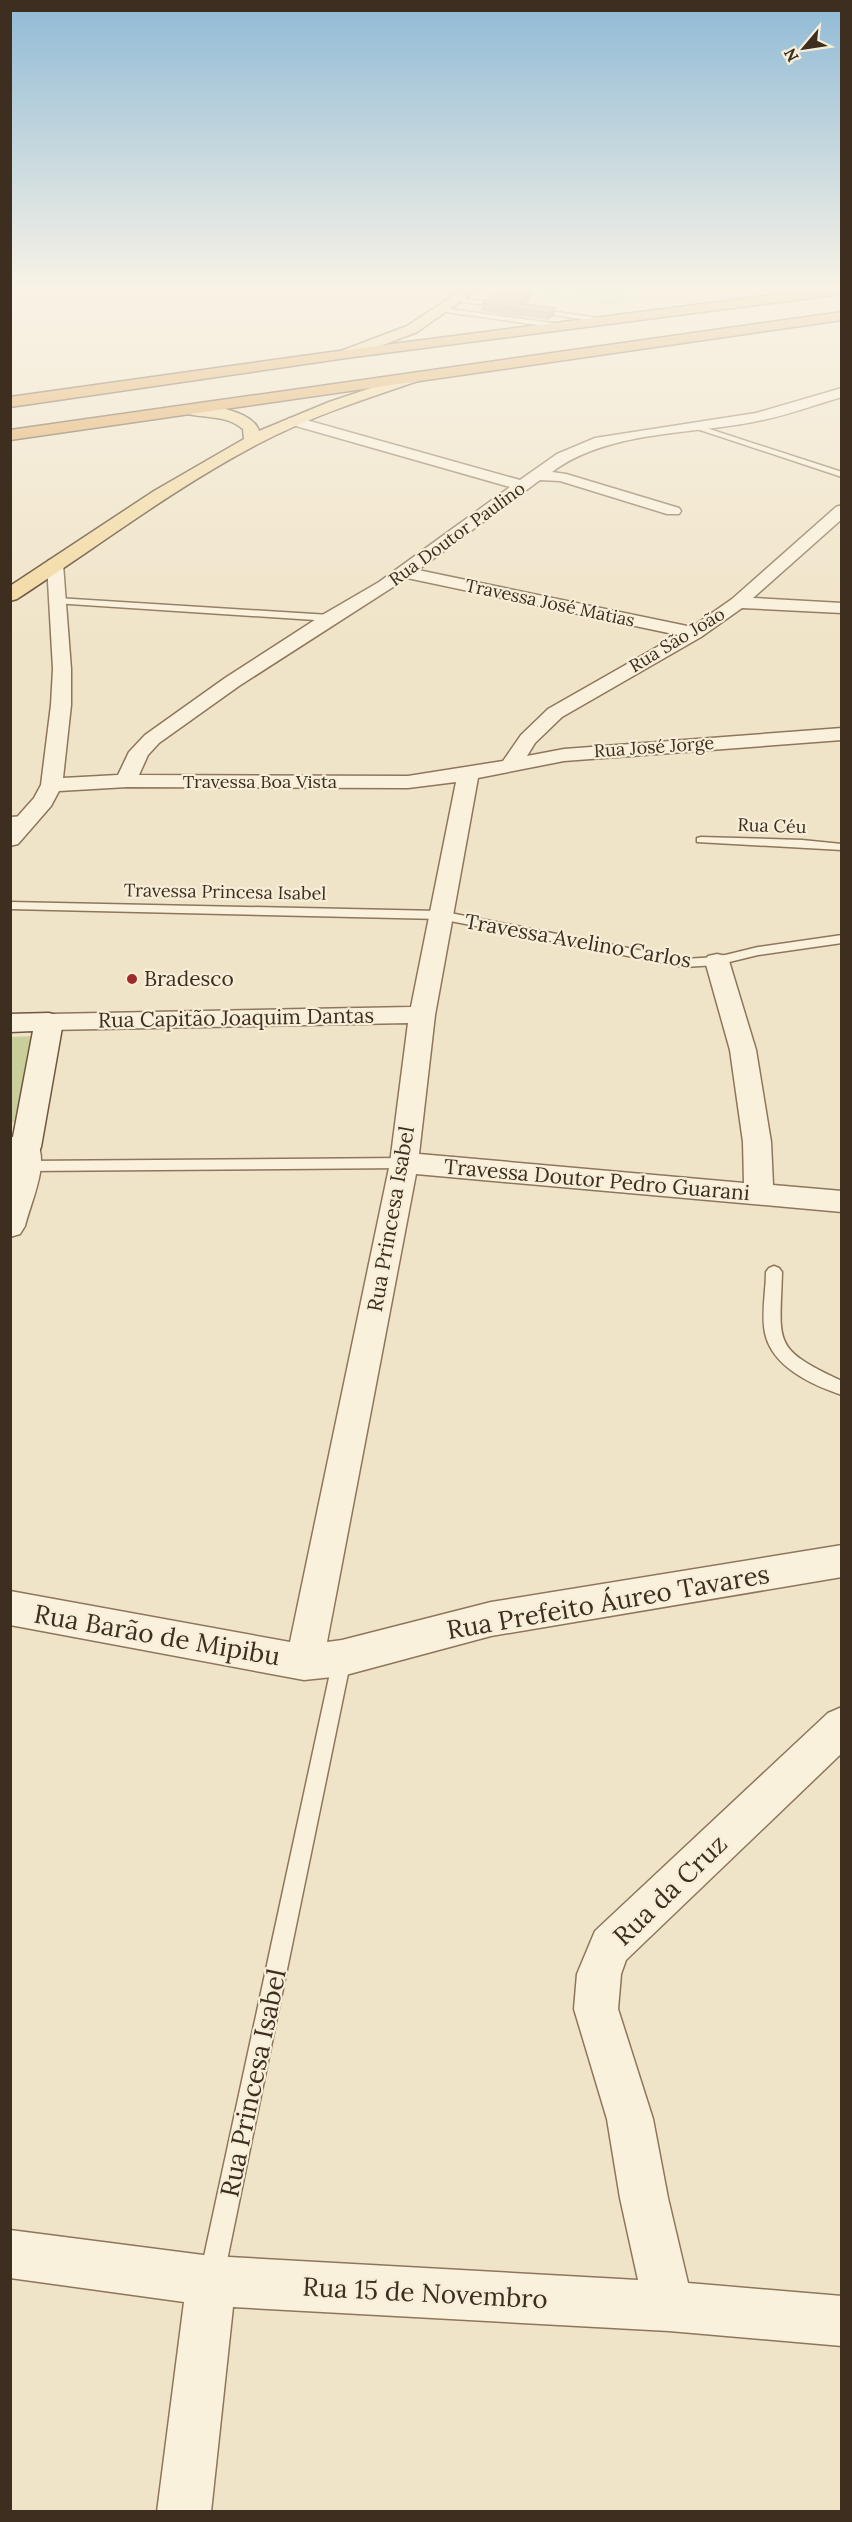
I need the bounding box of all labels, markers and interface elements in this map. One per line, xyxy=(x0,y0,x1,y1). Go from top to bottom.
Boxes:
north arrow xyxy=(774,18,834,78)
text: N xyxy=(779,45,803,66)
street label: Rua Doutor Paulino xyxy=(384,476,529,591)
street label: Travessa José Matias xyxy=(463,573,637,632)
street label: Rua São João xyxy=(625,602,729,677)
street label: Rua José Jorge xyxy=(593,731,715,762)
street label: Travessa Boa Vista xyxy=(183,770,337,793)
street label: Rua Céu xyxy=(737,813,807,838)
street label: Travessa Princesa Isabel xyxy=(124,878,326,905)
street label: Travessa Avelino Carlos xyxy=(463,907,693,974)
place label: Bradesco xyxy=(144,965,234,992)
marker: Bradesco xyxy=(125,972,139,986)
street label: Rua Capitão Joaquim Dantas xyxy=(98,1002,374,1033)
street label: Rua Princesa Isabel xyxy=(361,1124,420,1314)
street label: Travessa Doutor Pedro Guarani xyxy=(443,1153,751,1206)
street label: Rua Prefeito Áureo Tavares xyxy=(444,1557,772,1646)
street label: Rua Barão de Mipibu xyxy=(31,1597,283,1672)
street label: Rua da Cruz xyxy=(606,1827,734,1952)
street label: Rua Princesa Isabel xyxy=(212,1966,293,2200)
street label: Rua 15 de Novembro xyxy=(302,2270,548,2315)

